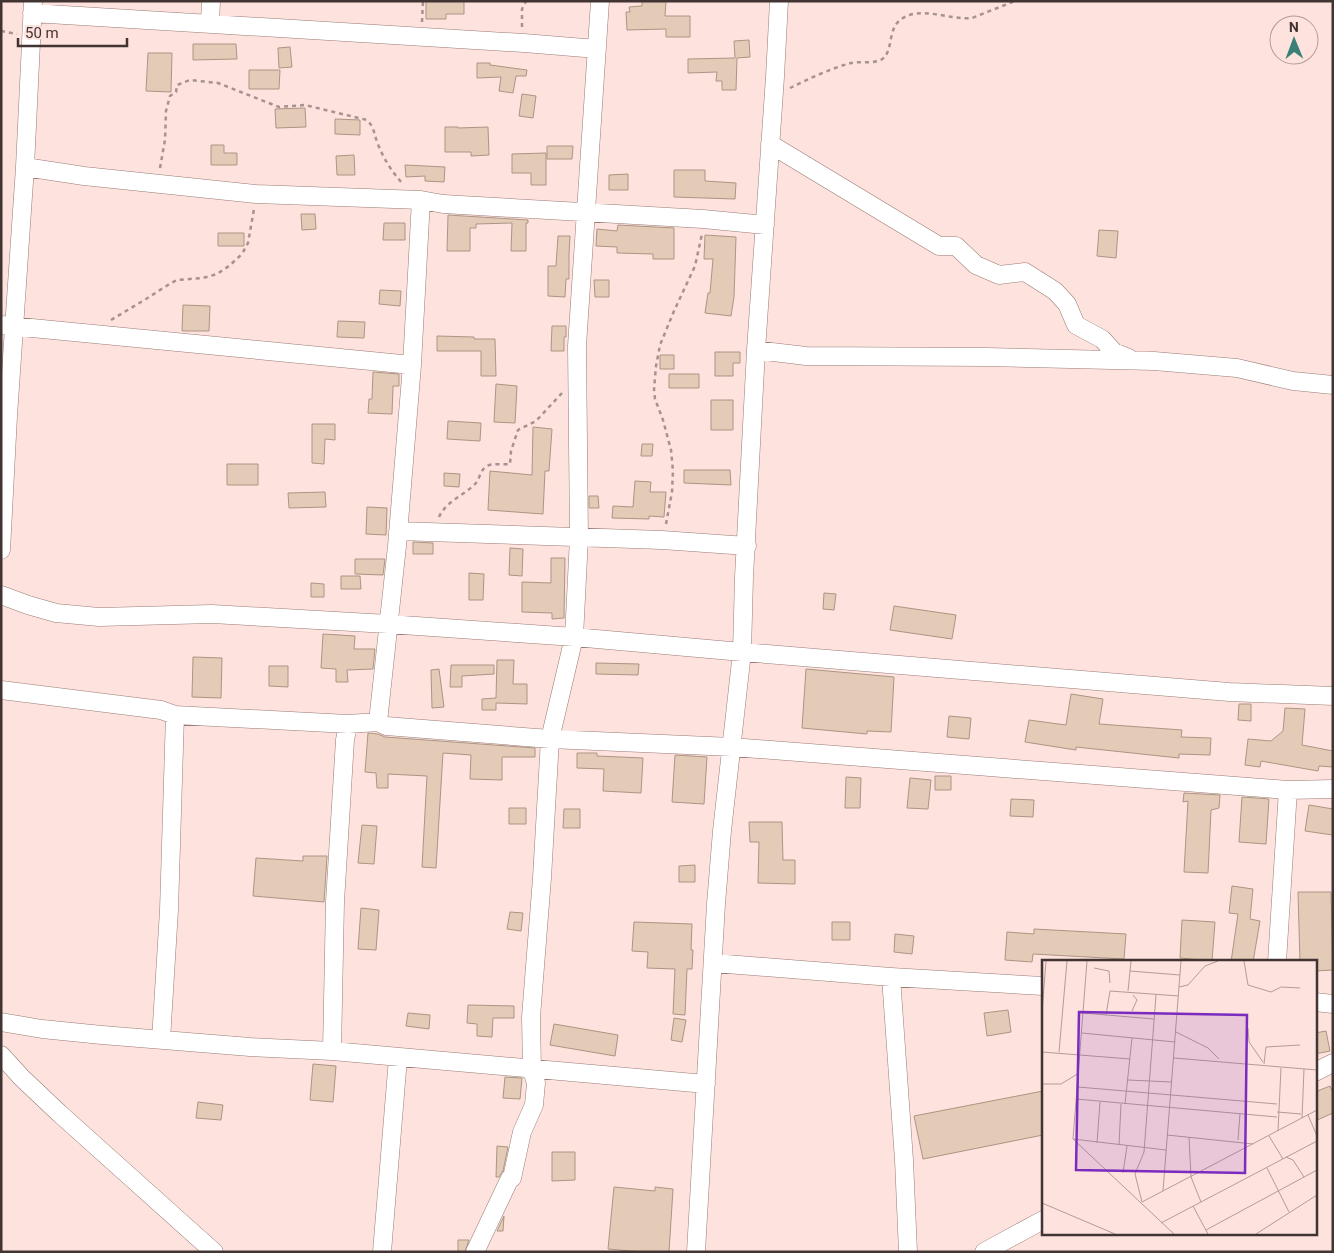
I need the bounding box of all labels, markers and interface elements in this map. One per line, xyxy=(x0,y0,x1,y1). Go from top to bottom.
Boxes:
scale bar xyxy=(18,15,126,47)
north arrow xyxy=(1269,15,1319,65)
text: N xyxy=(1289,19,1299,35)
text: 50 m xyxy=(25,24,59,42)
inset map xyxy=(1042,960,1316,1236)

